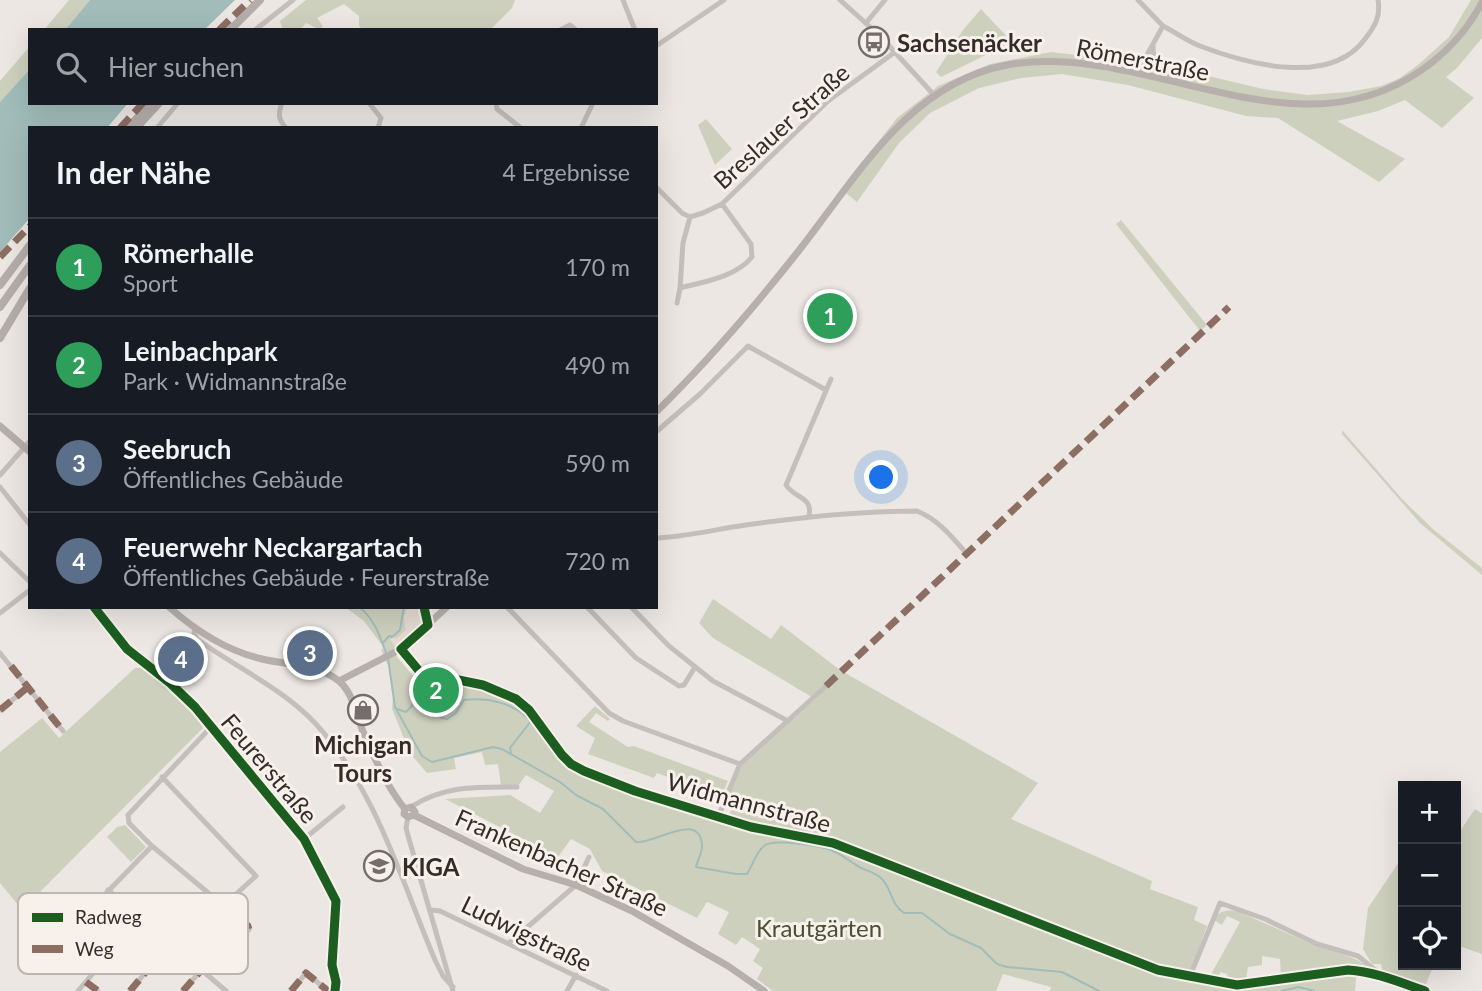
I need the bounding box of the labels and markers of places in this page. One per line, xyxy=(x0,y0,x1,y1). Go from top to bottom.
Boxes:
bus stop icon: Sachsenäcker xyxy=(857,25,891,59)
place label: Sachsenäcker xyxy=(897,28,1042,57)
pin: 1 xyxy=(807,290,853,342)
pin: 3 xyxy=(287,627,333,679)
pin: 4 xyxy=(158,633,204,685)
pin: 2 xyxy=(413,664,459,716)
shop icon: Michigan Tours xyxy=(346,693,380,727)
place label: Michigan Tours xyxy=(314,730,412,787)
school or university icon: KIGA xyxy=(362,849,396,883)
place label: KIGA xyxy=(402,852,460,881)

